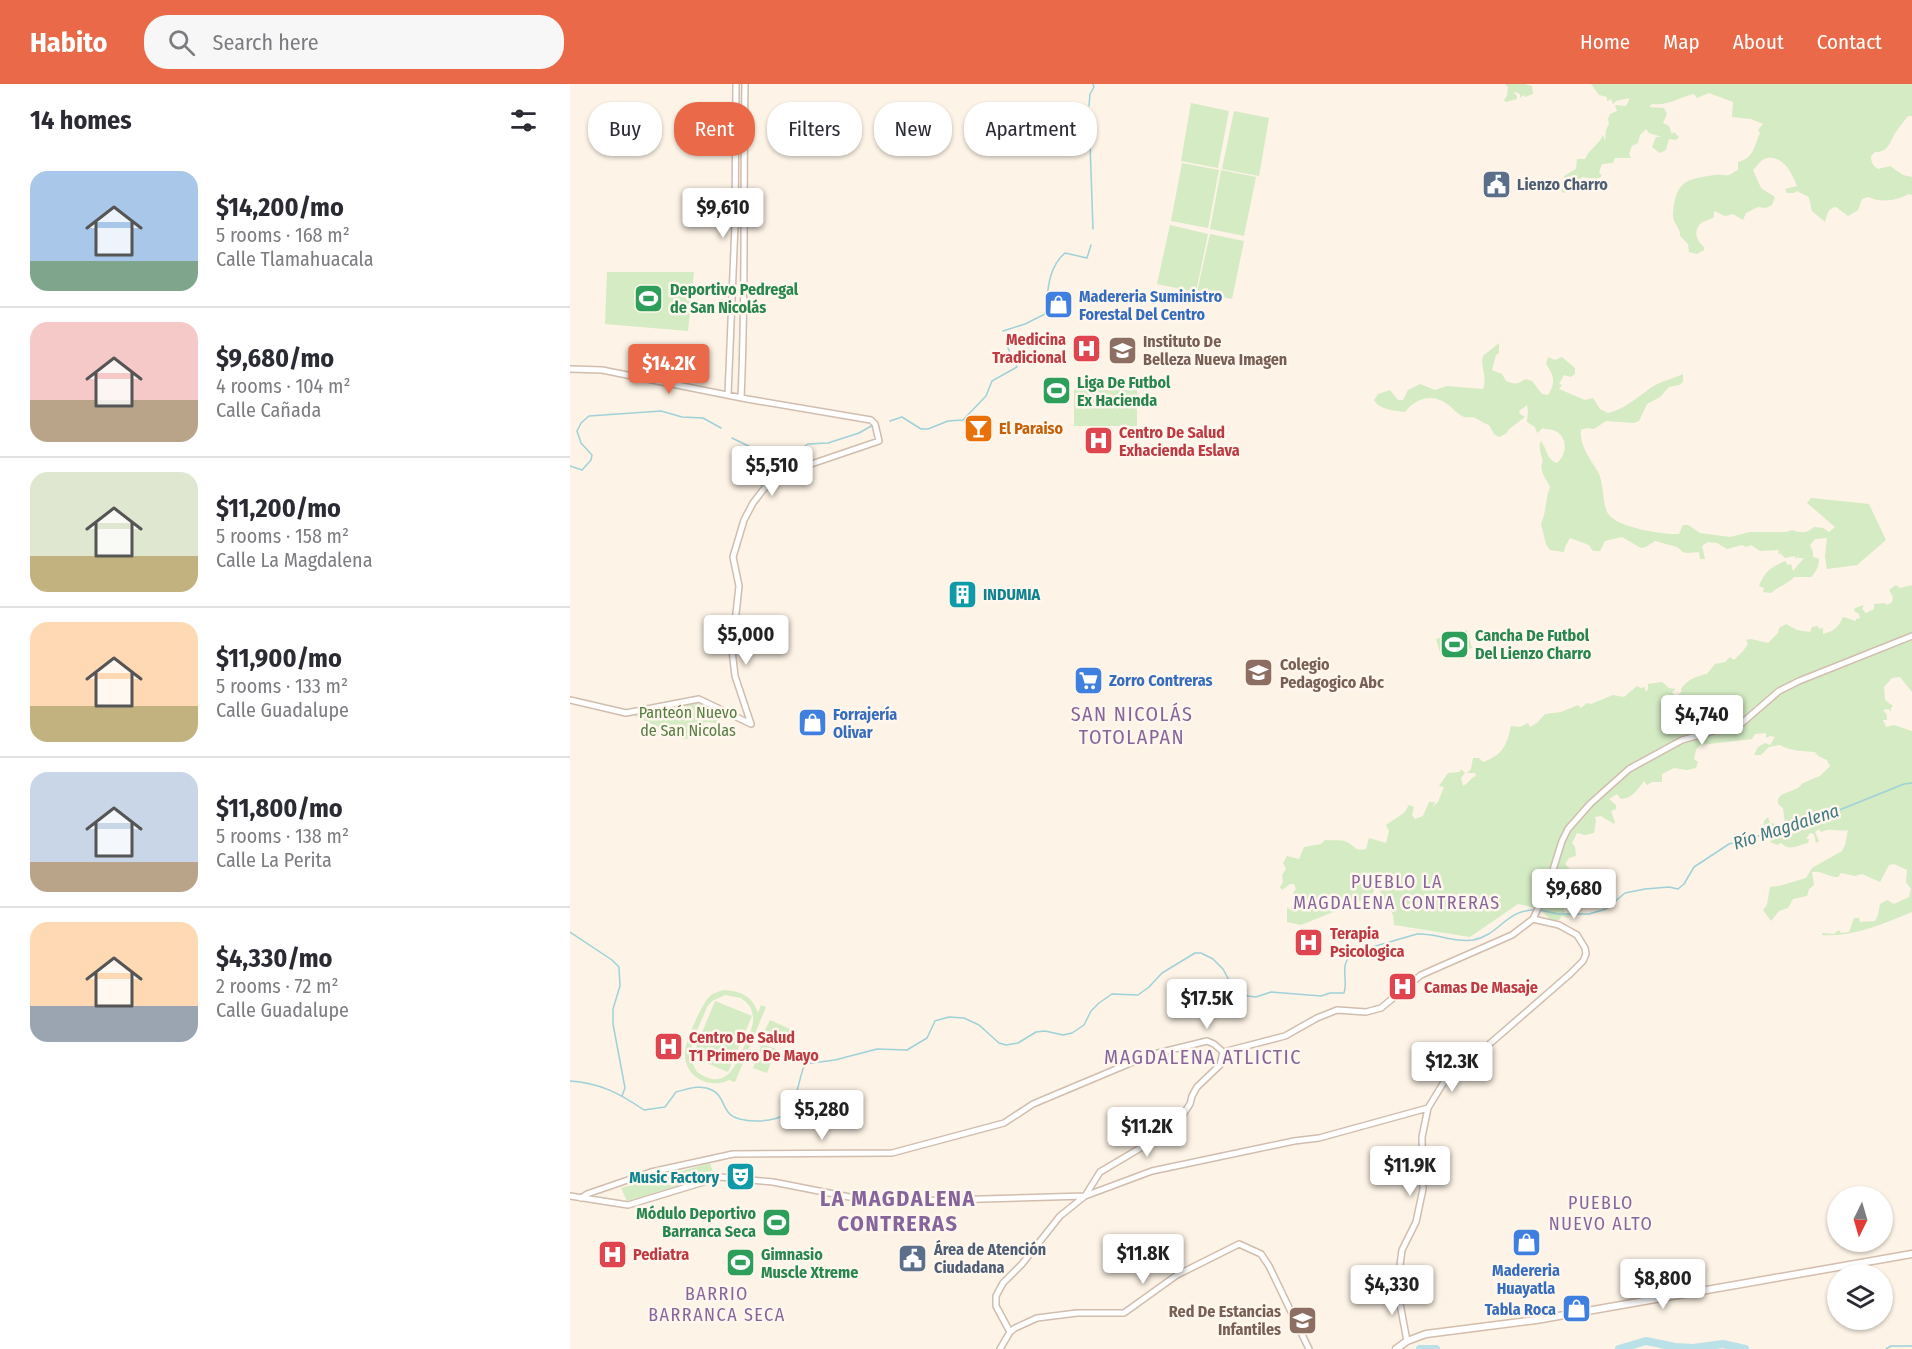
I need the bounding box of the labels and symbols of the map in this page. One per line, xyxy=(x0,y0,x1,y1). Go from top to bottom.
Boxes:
public building icon: Lienzo Charro xyxy=(1480,168,1512,200)
place label: Lienzo Charro xyxy=(1517,175,1608,194)
pin: $9,610 xyxy=(674,188,772,239)
place label: Deportivo Pedregal de San Nicolás xyxy=(670,280,799,317)
sports icon: Deportivo Pedregal de San Nicolás xyxy=(633,282,665,314)
place label: Madereria Suministro Forestal Del Centro xyxy=(1079,287,1223,324)
shop icon: Madereria Suministro Forestal Del Centro xyxy=(1042,289,1074,321)
place label: Medicina Tradicional xyxy=(992,330,1067,367)
hospital icon: Medicina Tradicional xyxy=(1071,332,1103,364)
place label: Instituto De Belleza Nueva Imagen xyxy=(1143,332,1287,369)
school or university icon: Instituto De Belleza Nueva Imagen xyxy=(1106,334,1138,366)
pin: $14.2K xyxy=(620,344,718,395)
place label: Liga De Futbol Ex Hacienda xyxy=(1077,373,1171,410)
sports icon: Liga De Futbol Ex Hacienda xyxy=(1040,375,1072,407)
bar icon: El Paraiso xyxy=(962,412,994,444)
place label: El Paraiso xyxy=(999,419,1064,438)
place label: Centro De Salud Exhacienda Eslava xyxy=(1119,423,1240,460)
hospital icon: Centro De Salud Exhacienda Eslava xyxy=(1082,425,1114,457)
pin: $5,510 xyxy=(723,446,821,497)
building icon: INDUMIA xyxy=(946,578,978,610)
place label: INDUMIA xyxy=(983,585,1041,604)
pin: $5,000 xyxy=(697,615,795,666)
place label: Cancha De Futbol Del Lienzo Charro xyxy=(1475,626,1592,663)
sports icon: Cancha De Futbol Del Lienzo Charro xyxy=(1438,628,1470,660)
place label: Colegio Pedagogico Abc xyxy=(1280,655,1384,692)
school or university icon: Colegio Pedagogico Abc xyxy=(1243,657,1275,689)
supermarket icon: Zorro Contreras xyxy=(1072,664,1104,696)
place label: Zorro Contreras xyxy=(1109,671,1213,690)
pin: $4,740 xyxy=(1653,695,1751,746)
district label: SAN NICOLÁS TOTOLAPAN xyxy=(1071,702,1193,749)
park label: Panteón Nuevo de San Nicolas xyxy=(639,703,737,740)
place label: Forrajería Olivar xyxy=(833,705,897,742)
shop icon: Forrajería Olivar xyxy=(796,707,828,739)
water label: Río Magdalena xyxy=(1730,800,1842,854)
pin: $9,680 xyxy=(1525,869,1623,920)
district label: PUEBLO LA MAGDALENA CONTRERAS xyxy=(1293,871,1501,914)
place label: Terapia Psicologica xyxy=(1330,924,1404,961)
hospital icon: Terapia Psicologica xyxy=(1293,926,1325,958)
hospital icon: Camas De Masaje xyxy=(1387,971,1419,1003)
place label: Camas De Masaje xyxy=(1424,978,1538,997)
pin: $17.5K xyxy=(1158,979,1256,1030)
place label: Centro De Salud T1 Primero De Mayo xyxy=(689,1028,819,1065)
hospital icon: Centro De Salud T1 Primero De Mayo xyxy=(652,1030,684,1062)
pin: $12.3K xyxy=(1403,1042,1501,1093)
district label: MAGDALENA ATLICTIC xyxy=(1104,1045,1302,1069)
pin: $5,280 xyxy=(773,1090,871,1141)
pin: $11.2K xyxy=(1098,1107,1196,1158)
pin: $11.9K xyxy=(1361,1146,1459,1197)
theatre icon: Music Factory xyxy=(724,1161,756,1193)
place label: Music Factory xyxy=(629,1168,719,1187)
district label: LA MAGDALENA CONTRERAS xyxy=(820,1185,976,1237)
north arrow xyxy=(1827,1186,1893,1252)
district label: PUEBLO NUEVO ALTO xyxy=(1549,1192,1653,1235)
place label: Módulo Deportivo Barranca Seca xyxy=(636,1204,756,1241)
sports icon: Módulo Deportivo Barranca Seca xyxy=(761,1206,793,1238)
shop icon: Madereria Huayatla xyxy=(1510,1226,1542,1258)
pin: $11.8K xyxy=(1094,1234,1192,1285)
hospital icon: Pediatra xyxy=(596,1238,628,1270)
place label: Área de Atención Ciudadana xyxy=(933,1239,1046,1277)
public building icon: Área de Atención Ciudadana xyxy=(897,1242,929,1274)
place label: Pediatra xyxy=(633,1245,689,1264)
place label: Gimnasio Muscle Xtreme xyxy=(761,1245,858,1282)
sports icon: Gimnasio Muscle Xtreme xyxy=(724,1247,756,1279)
pin: $8,800 xyxy=(1614,1259,1712,1310)
place label: Madereria Huayatla xyxy=(1492,1261,1560,1298)
pin: $4,330 xyxy=(1343,1265,1441,1316)
district label: BARRIO BARRANCA SECA xyxy=(648,1283,786,1326)
shop icon: Tabla Roca xyxy=(1561,1293,1593,1325)
place label: Tabla Roca xyxy=(1485,1300,1556,1319)
place label: Red De Estancias Infantiles xyxy=(1169,1302,1281,1339)
school or university icon: Red De Estancias Infantiles xyxy=(1286,1304,1318,1336)

